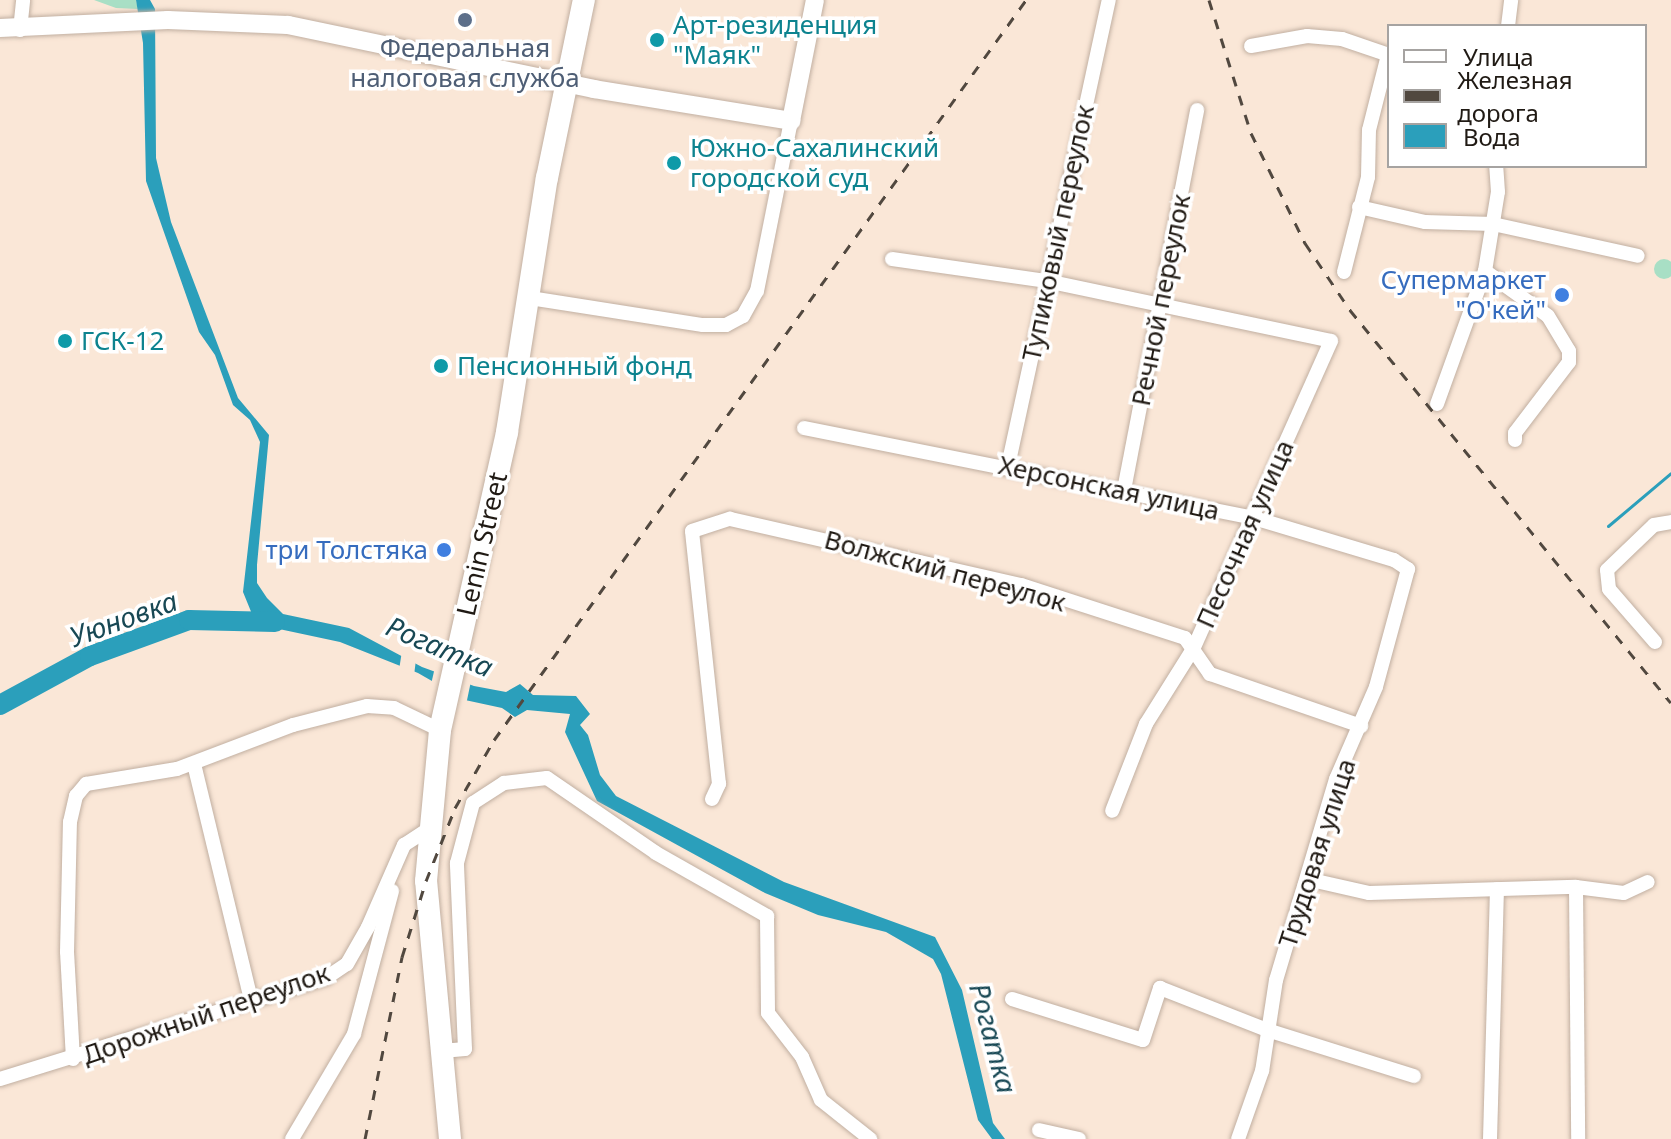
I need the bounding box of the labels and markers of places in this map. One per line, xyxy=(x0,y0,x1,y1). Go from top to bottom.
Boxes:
place label: Арт-резиденция "Маяк" xyxy=(673,9,877,70)
marker: Федеральная налоговая служба xyxy=(456,11,474,29)
marker: Арт-резиденция "Маяк" xyxy=(648,31,666,49)
place label: Федеральная налоговая служба xyxy=(350,32,580,94)
place label: Южно-Сахалинский городской суд xyxy=(690,132,939,194)
marker: Южно-Сахалинский городской суд xyxy=(665,154,683,172)
place label: Супермаркет "О'кей" xyxy=(1381,264,1546,326)
marker: Супермаркет "О'кей" xyxy=(1553,286,1571,304)
place label: ГСК-12 xyxy=(81,325,164,357)
marker: ГСК-12 xyxy=(56,332,74,350)
place label: Пенсионный фонд xyxy=(457,350,692,382)
marker: Пенсионный фонд xyxy=(432,357,450,375)
place label: три Толстяка xyxy=(265,534,428,566)
marker: три Толстяка xyxy=(435,541,453,559)

